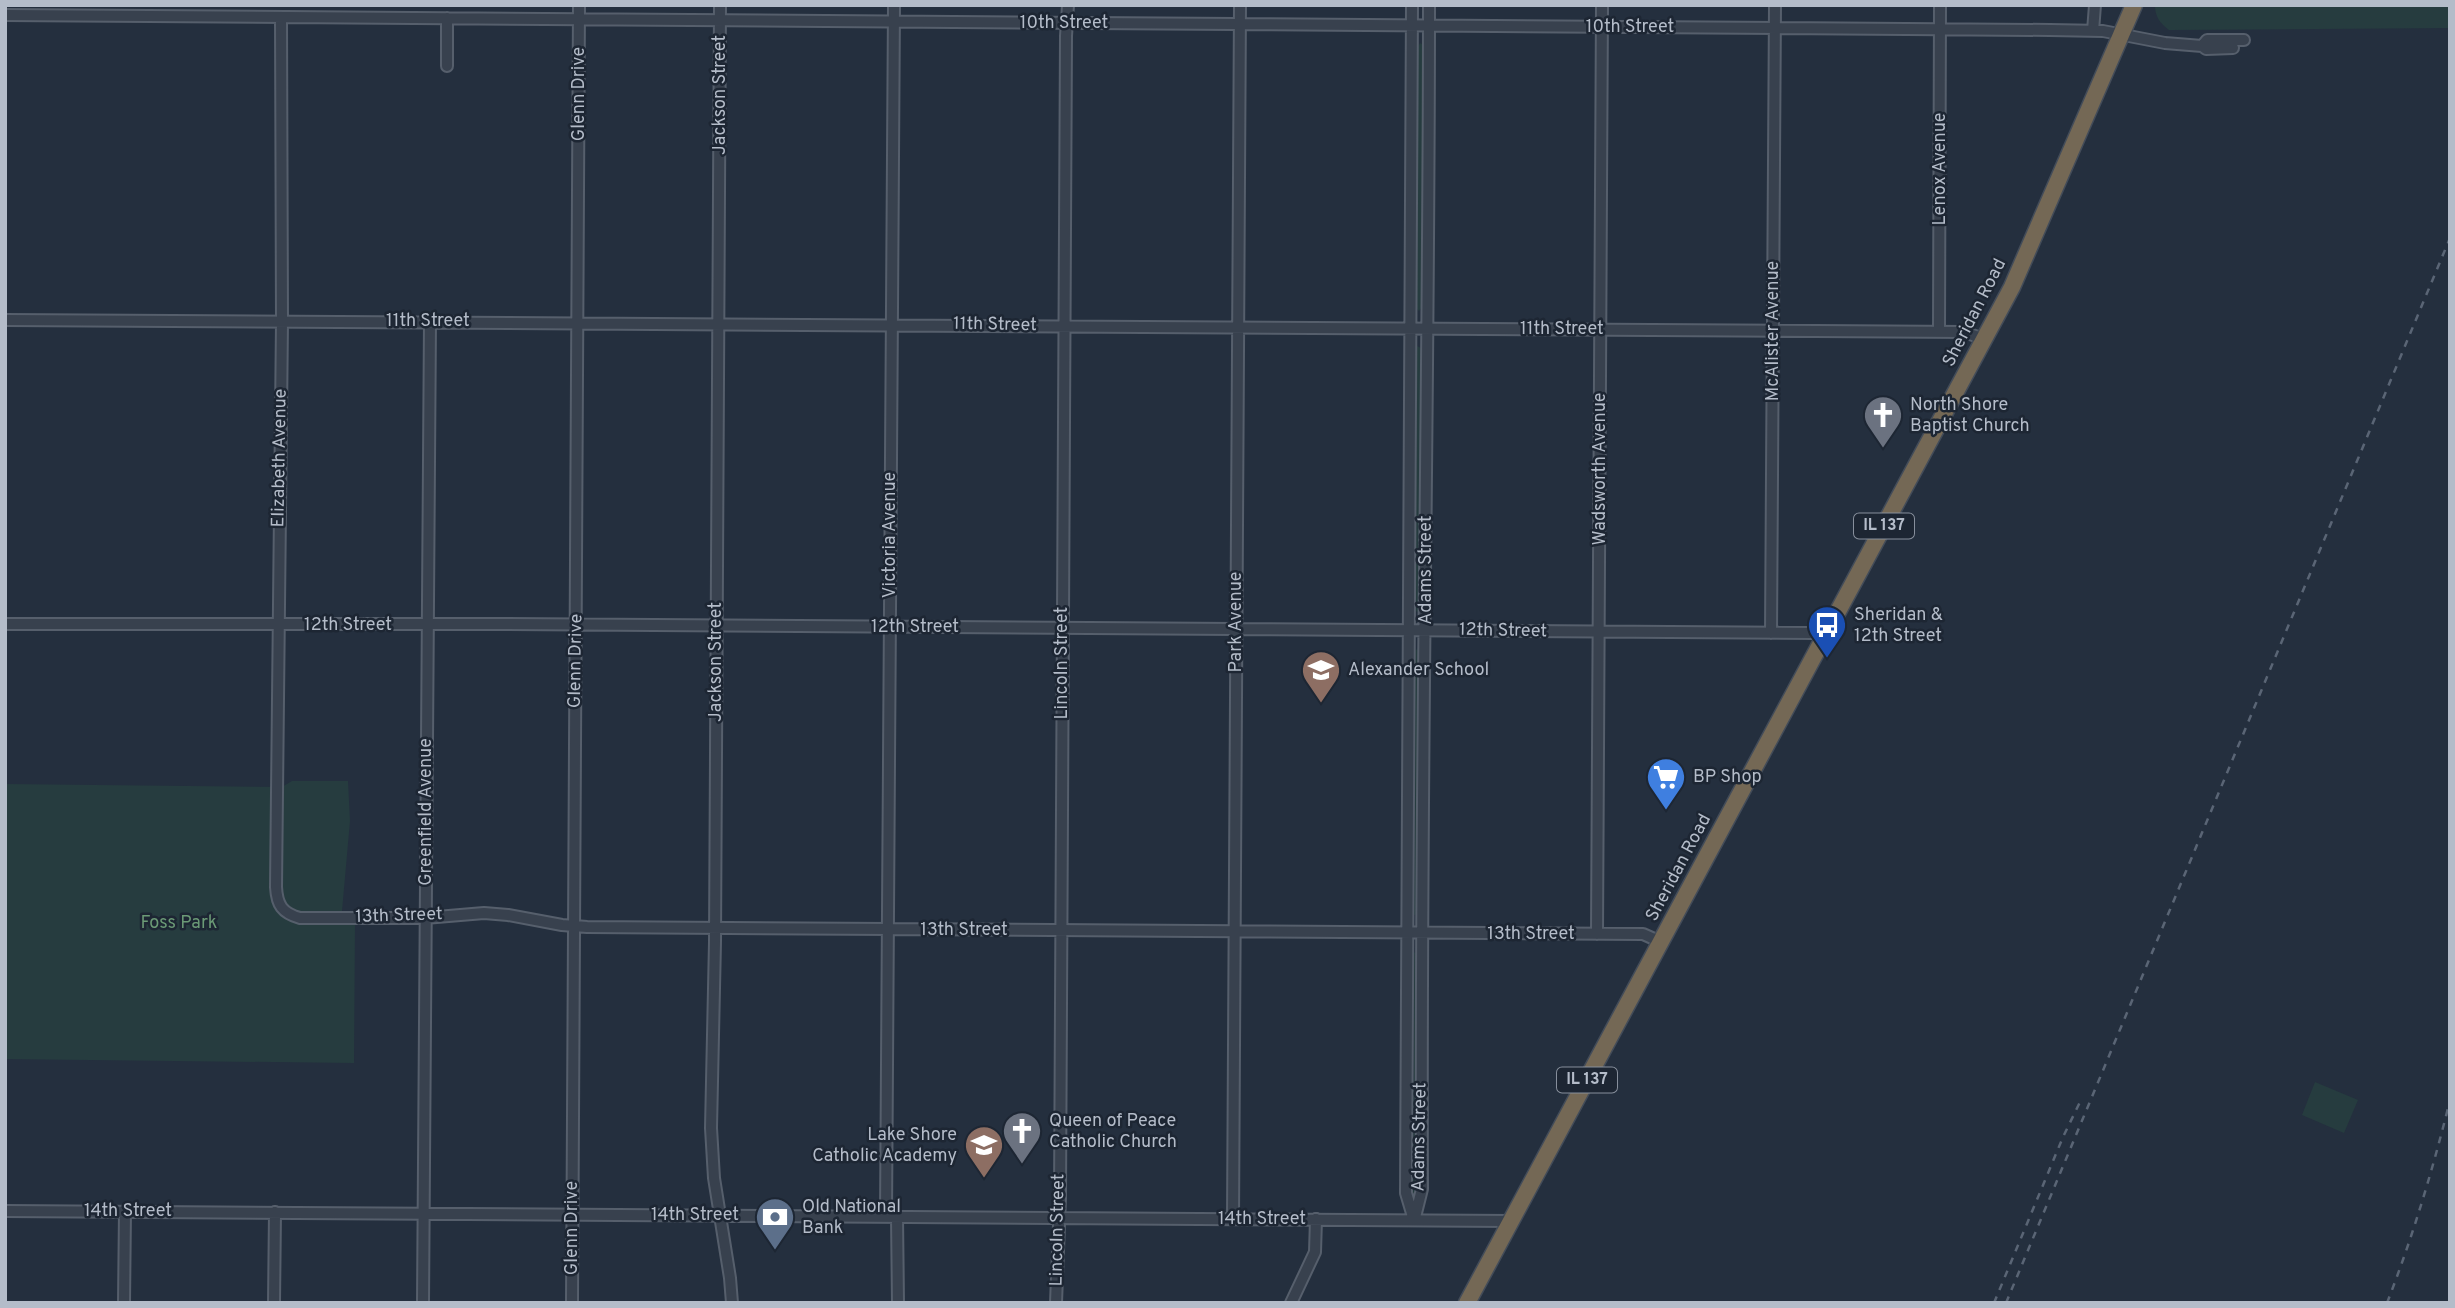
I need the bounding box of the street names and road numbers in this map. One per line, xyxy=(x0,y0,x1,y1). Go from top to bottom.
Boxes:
street label: 10th Street xyxy=(1020,12,1108,35)
street label: 10th Street xyxy=(1586,16,1674,39)
street label: Jackson Street xyxy=(709,35,732,155)
street label: Glenn Drive xyxy=(568,47,591,141)
street label: Lenox Avenue xyxy=(1929,113,1952,226)
street label: Sheridan Road xyxy=(1938,255,2012,371)
street label: McAlister Avenue xyxy=(1762,261,1785,401)
street label: 11th Street xyxy=(386,310,470,333)
street label: 11th Street xyxy=(953,313,1037,337)
street label: 11th Street xyxy=(1520,318,1604,341)
street label: Elizabeth Avenue xyxy=(267,388,293,528)
street label: Wadsworth Avenue xyxy=(1589,393,1612,545)
street label: Victoria Avenue xyxy=(879,472,902,598)
road number: IL 137 xyxy=(1854,513,1914,538)
street label: Adams Street xyxy=(1415,515,1438,625)
street label: Park Avenue xyxy=(1225,572,1248,672)
street label: Jackson Street xyxy=(705,602,728,722)
street label: Lincoln Street xyxy=(1051,607,1074,719)
street label: 12th Street xyxy=(304,614,392,637)
street label: Glenn Drive xyxy=(564,614,588,708)
street label: 12th Street xyxy=(871,616,959,639)
street label: 12th Street xyxy=(1459,619,1547,643)
street label: Greenfield Avenue xyxy=(415,738,438,886)
street label: Sheridan Road xyxy=(1641,810,1717,926)
street label: 13th Street xyxy=(355,903,443,929)
street label: 13th Street xyxy=(920,919,1008,942)
street label: 13th Street xyxy=(1487,923,1575,946)
road number: IL 137 xyxy=(1557,1068,1617,1092)
street label: Adams Street xyxy=(1408,1082,1432,1192)
street label: Lincoln Street xyxy=(1046,1173,1070,1287)
street label: Glenn Drive xyxy=(561,1181,584,1275)
street label: 14th Street xyxy=(84,1200,172,1223)
street label: 14th Street xyxy=(651,1204,739,1227)
street label: 14th Street xyxy=(1218,1208,1306,1231)

